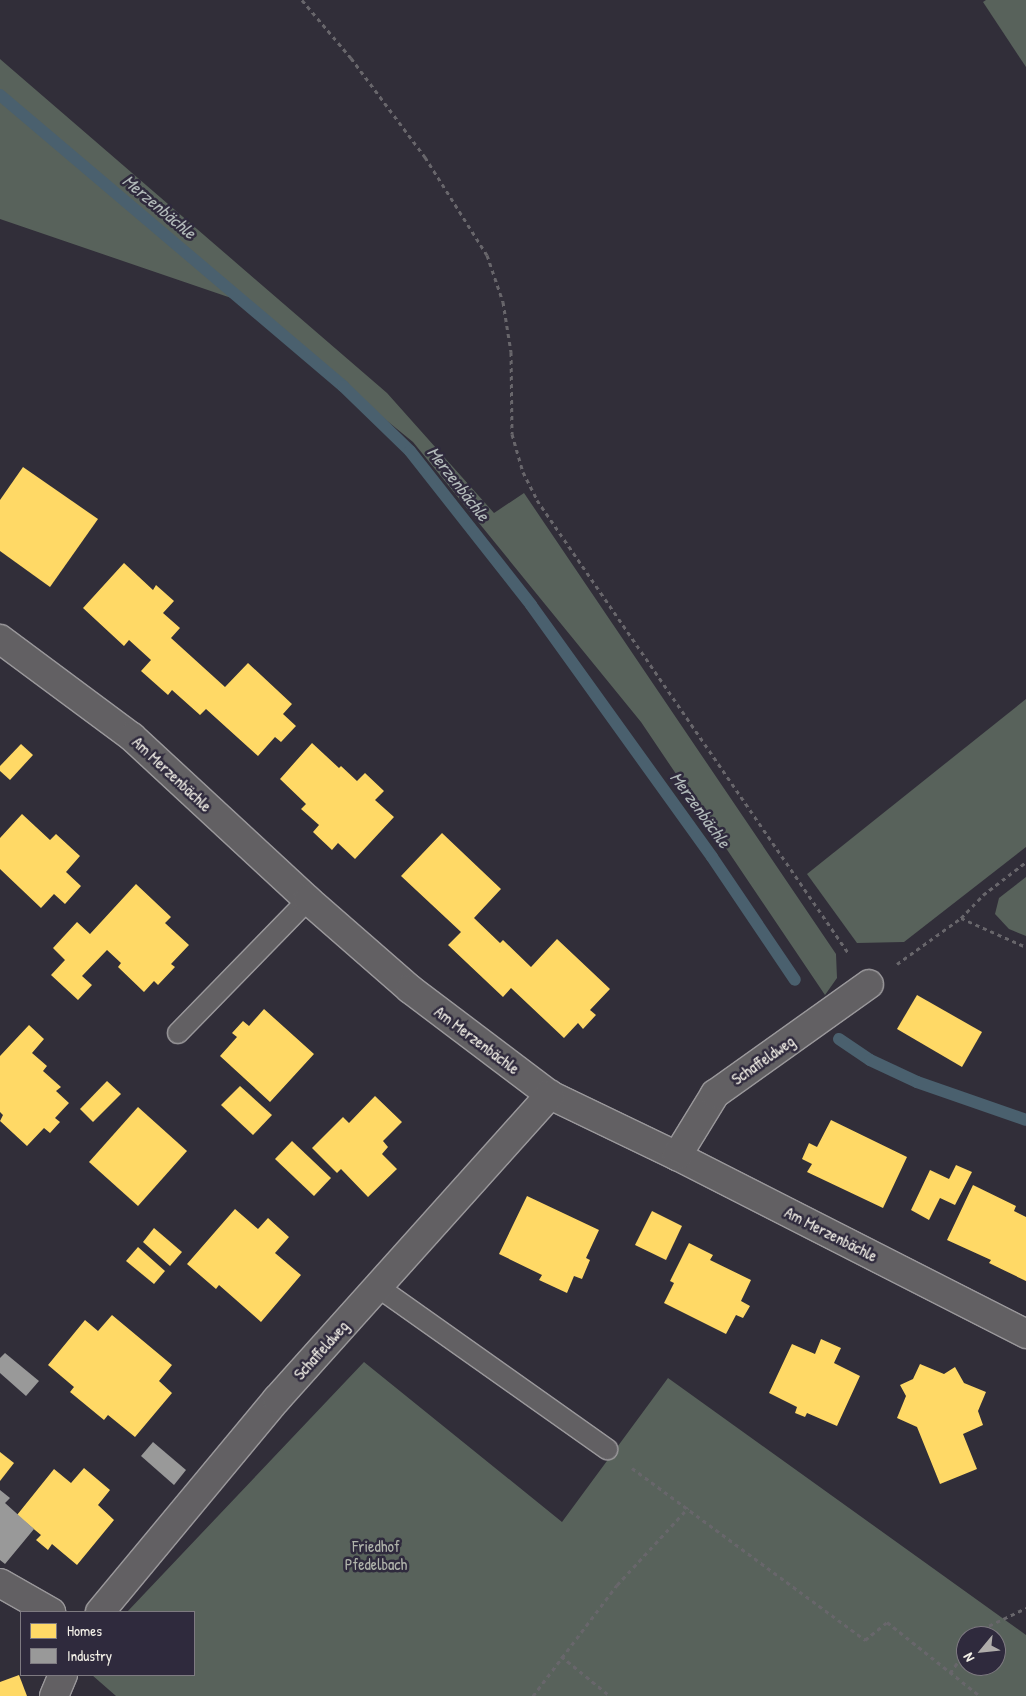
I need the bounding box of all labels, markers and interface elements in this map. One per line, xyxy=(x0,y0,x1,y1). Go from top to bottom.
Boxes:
water label: Merzenbächle xyxy=(118,170,200,244)
water label: Merzenbächle xyxy=(422,442,494,526)
street label: Am Merzenbächle xyxy=(128,732,216,816)
water label: Merzenbächle xyxy=(665,768,735,852)
street label: Am Merzenbächle xyxy=(431,1002,523,1078)
street label: Schaffeldweg xyxy=(728,1031,798,1089)
street label: Am Merzenbächle xyxy=(782,1202,880,1266)
street label: Schaffeldweg xyxy=(290,1317,352,1383)
park label: Friedhof Pfedelbach xyxy=(345,1536,407,1574)
legend xyxy=(20,1611,195,1676)
text: Homes xyxy=(67,1620,102,1641)
north arrow xyxy=(956,1626,1006,1676)
text: Industry xyxy=(67,1645,112,1666)
text: N xyxy=(958,1650,978,1666)

